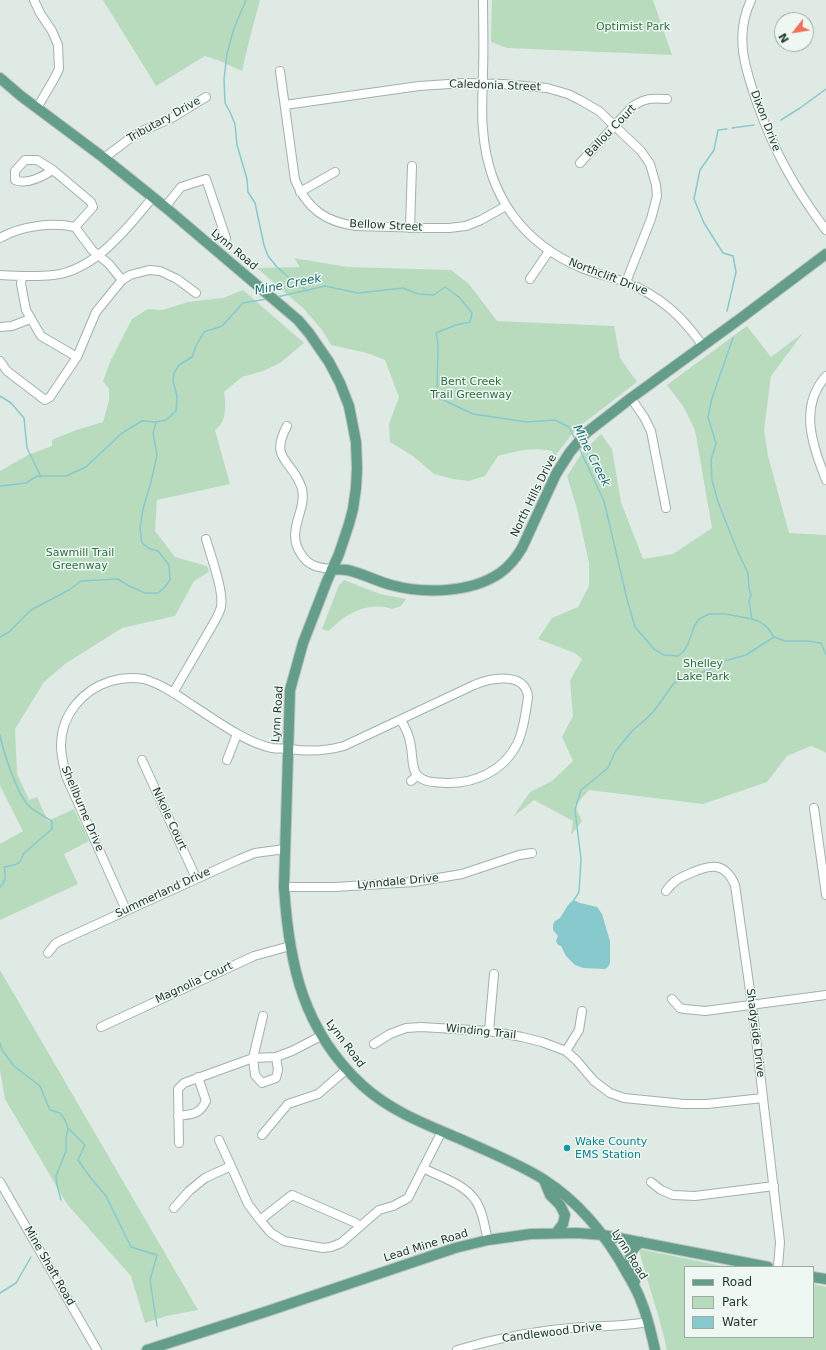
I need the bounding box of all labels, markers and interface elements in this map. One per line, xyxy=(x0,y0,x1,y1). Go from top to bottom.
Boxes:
north arrow xyxy=(774,12,814,52)
park label: Optimist Park xyxy=(596,20,670,34)
text: N xyxy=(776,31,792,45)
street label: Caledonia Street xyxy=(449,78,541,94)
street label: Dixon Drive xyxy=(747,89,783,153)
street label: Tributary Drive xyxy=(125,94,203,146)
street label: Ballou Court xyxy=(583,102,639,160)
street label: Bellow Street xyxy=(349,217,423,235)
street label: Lynn Road xyxy=(208,227,260,273)
street label: Northclift Drive xyxy=(567,256,649,298)
water label: Mine Creek xyxy=(253,271,323,299)
park label: Bent Creek Trail Greenway xyxy=(430,375,512,401)
water label: Mine Creek xyxy=(569,423,613,489)
street label: North Hills Drive xyxy=(508,453,560,539)
park label: Sawmill Trail Greenway xyxy=(46,546,114,572)
park label: Shelley Lake Park xyxy=(677,657,729,683)
street label: Lynn Road xyxy=(269,685,287,743)
street label: Shellburne Drive xyxy=(58,764,106,854)
street label: Nikole Court xyxy=(149,786,189,852)
street label: Summerland Drive xyxy=(113,865,213,921)
street label: Lynndale Drive xyxy=(357,872,439,892)
street label: Magnolia Court xyxy=(153,959,235,1007)
street label: Shadyside Drive xyxy=(743,988,767,1078)
street label: Lynn Road xyxy=(323,1017,367,1071)
street label: Winding Trail xyxy=(445,1022,517,1042)
place label: Wake County EMS Station xyxy=(575,1135,647,1161)
marker: Wake County EMS Station xyxy=(562,1143,572,1153)
street label: Mine Shaft Road xyxy=(21,1224,77,1308)
street label: Lead Mine Road xyxy=(382,1227,470,1265)
street label: Lynn Road xyxy=(608,1227,650,1283)
legend xyxy=(684,1266,814,1338)
text: Road xyxy=(722,1275,752,1289)
text: Park xyxy=(722,1295,748,1309)
text: Water xyxy=(722,1315,757,1329)
street label: Candlewood Drive xyxy=(501,1320,603,1346)

